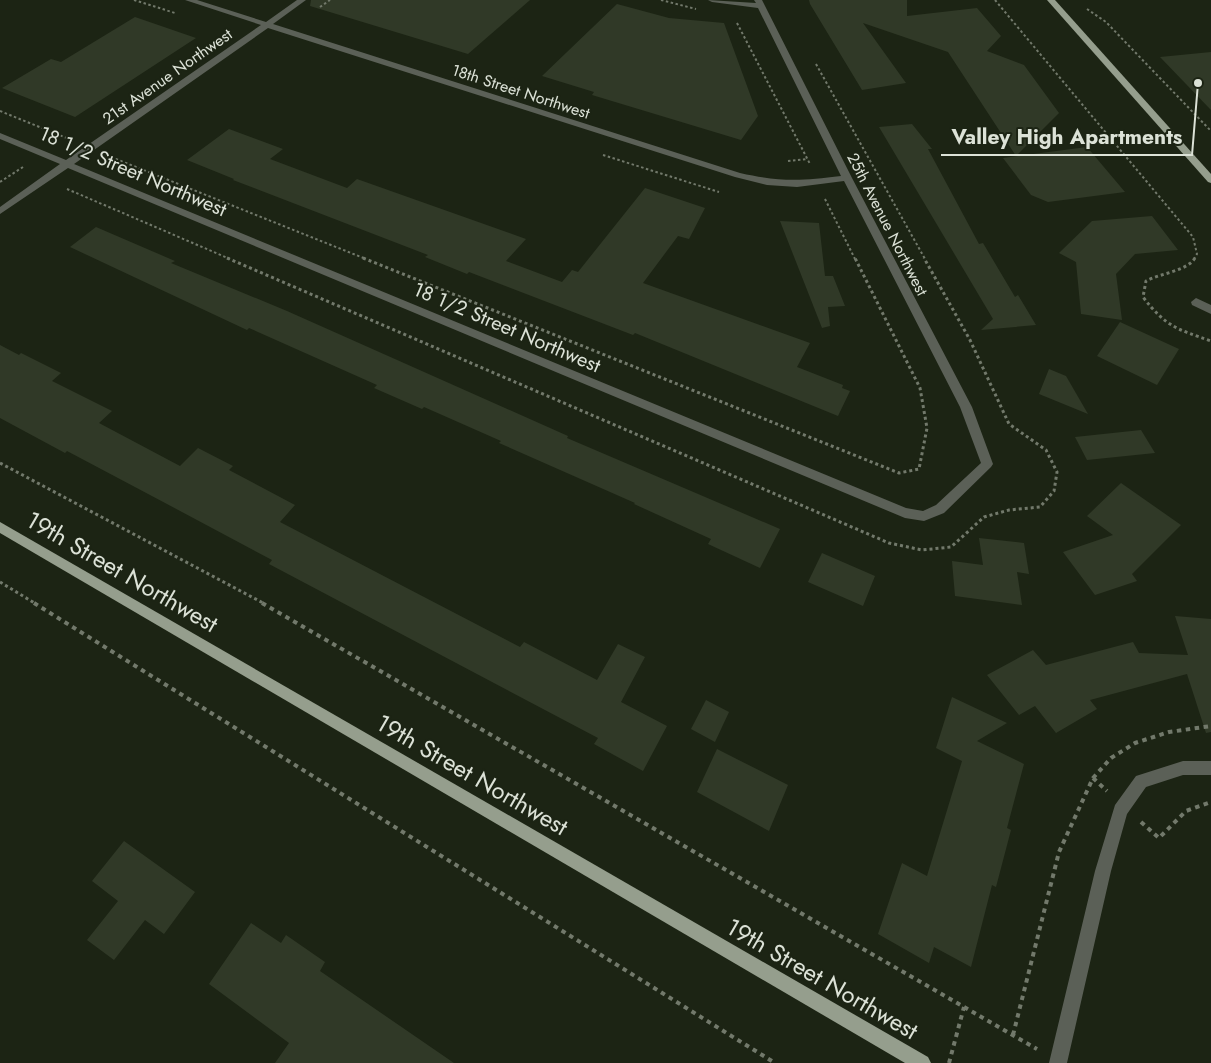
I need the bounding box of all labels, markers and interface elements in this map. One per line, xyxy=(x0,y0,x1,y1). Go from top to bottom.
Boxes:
street label: 21st Avenue Northwest xyxy=(98,23,237,130)
street label: 18th Street Northwest xyxy=(449,58,593,125)
street label: 18 1/2 Street Northwest xyxy=(35,119,231,224)
callout: Valley High Apartments xyxy=(941,119,1192,155)
text: Valley High Apartments xyxy=(951,122,1183,152)
street label: 25th Avenue Northwest xyxy=(841,149,934,300)
street label: 18 1/2 Street Northwest xyxy=(409,275,605,380)
street label: 19th Street Northwest xyxy=(20,502,225,641)
street label: 19th Street Northwest xyxy=(370,705,575,844)
street label: 19th Street Northwest xyxy=(720,909,925,1048)

